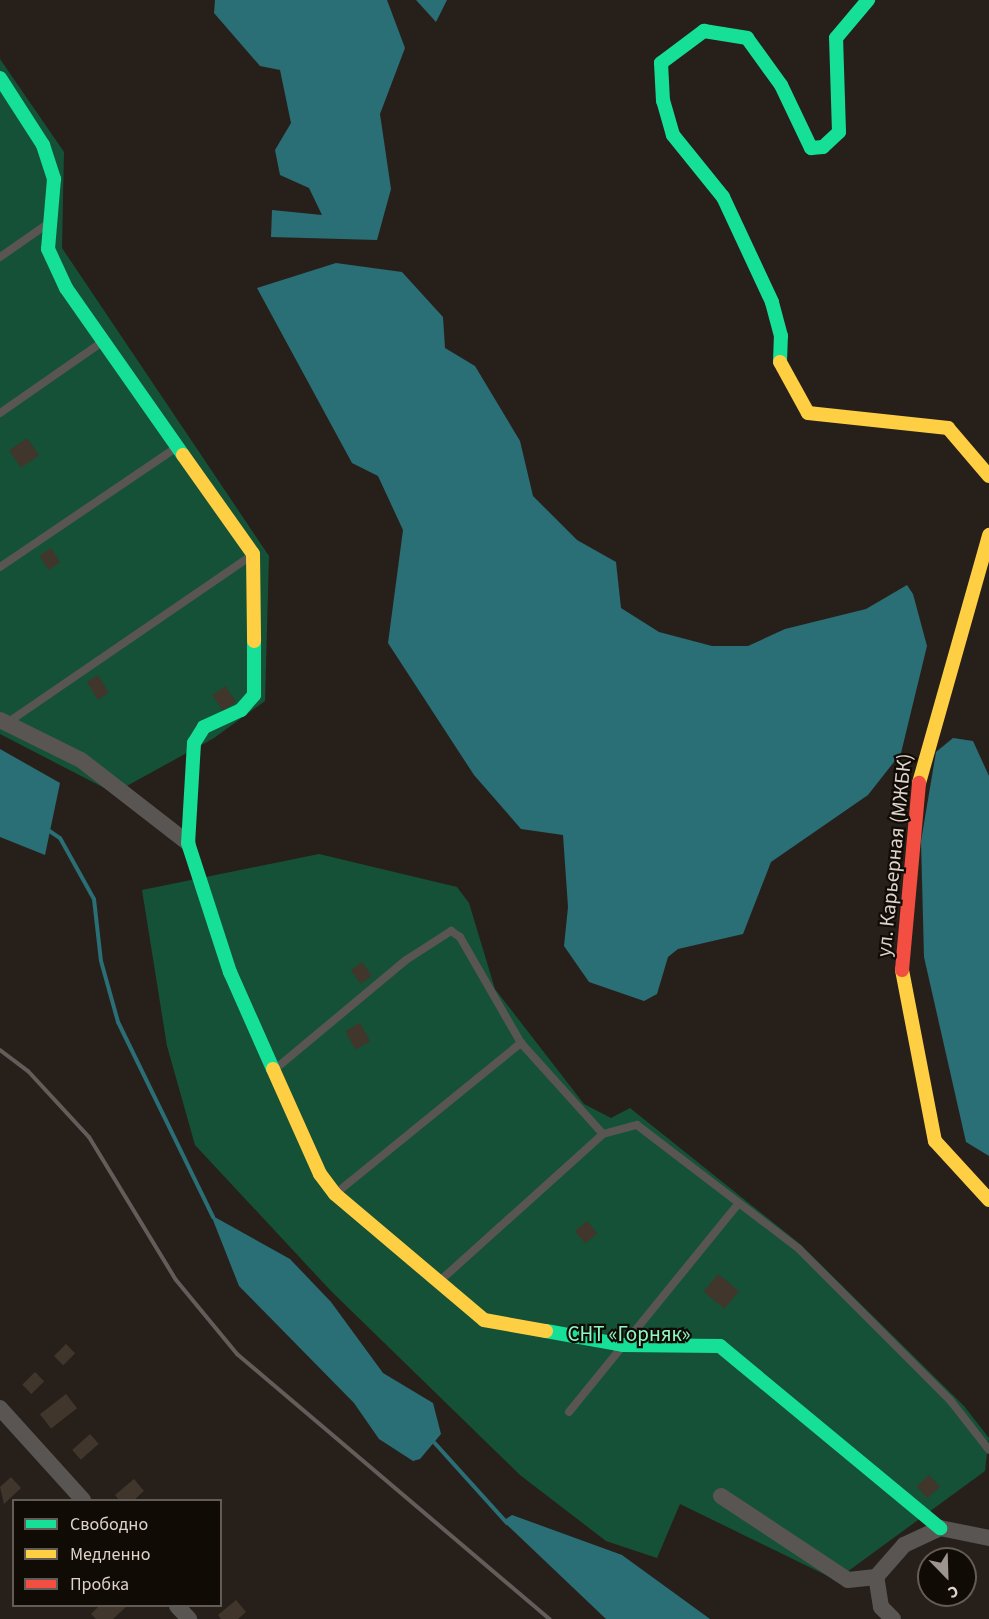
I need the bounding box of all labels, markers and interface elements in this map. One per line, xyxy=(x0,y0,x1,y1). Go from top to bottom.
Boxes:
street label: ул. Карьерная (МЖБК) xyxy=(871,752,917,958)
park label: СНТ «Горняк» xyxy=(567,1321,691,1347)
legend xyxy=(12,1499,222,1607)
text: Свободно xyxy=(70,1512,148,1537)
text: Медленно xyxy=(70,1542,150,1567)
north arrow xyxy=(917,1547,977,1607)
text: Пробка xyxy=(70,1572,129,1597)
text: С xyxy=(945,1580,962,1604)

